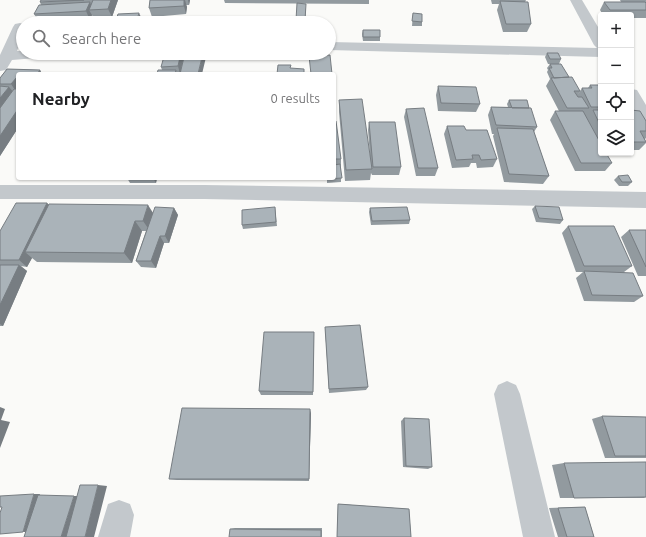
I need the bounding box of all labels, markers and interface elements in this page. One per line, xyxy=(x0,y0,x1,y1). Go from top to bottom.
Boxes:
map controls xyxy=(598,12,634,156)
button: + xyxy=(598,12,634,48)
search box xyxy=(16,16,336,60)
icon: search xyxy=(30,27,52,49)
text: Search here xyxy=(62,30,141,47)
button: − xyxy=(598,48,634,84)
button: locate xyxy=(598,84,634,120)
text: Nearby xyxy=(32,89,90,108)
text: 0 results xyxy=(270,91,320,105)
button: layers xyxy=(598,120,634,156)

